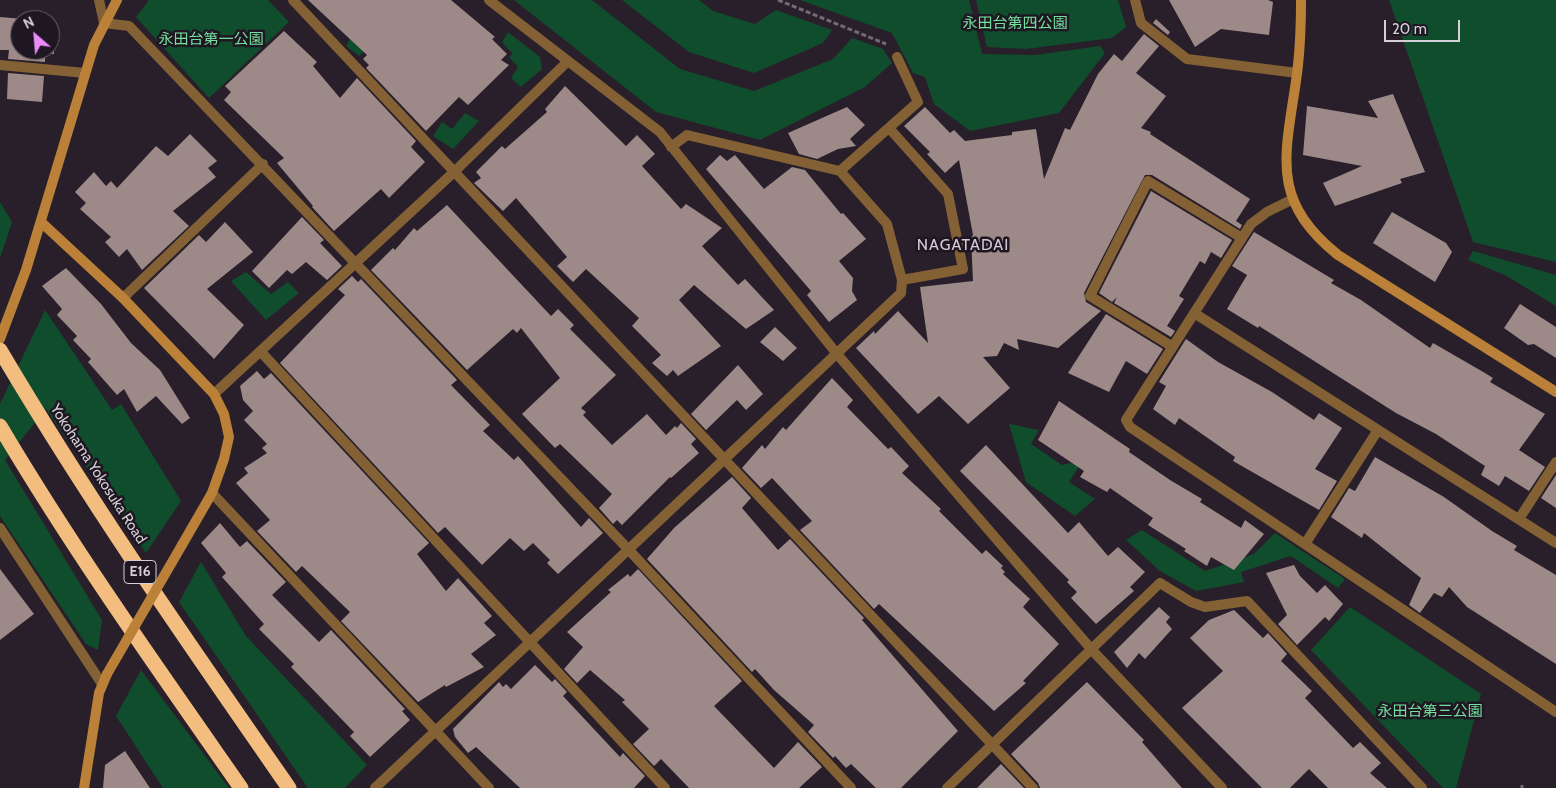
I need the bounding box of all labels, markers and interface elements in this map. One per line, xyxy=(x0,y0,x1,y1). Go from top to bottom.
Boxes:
north arrow xyxy=(10,10,60,60)
scale bar xyxy=(1386,10,1462,42)
text: N xyxy=(20,12,37,33)
park label: 永田台第四公園 xyxy=(963,15,1067,33)
text: 20 m xyxy=(1392,20,1427,38)
park label: 永田台第一公園 xyxy=(159,31,263,49)
district label: NAGATADAI xyxy=(916,235,1010,255)
street label: Yokohama Yokosuka Road xyxy=(46,401,150,547)
road number: E16 xyxy=(124,560,156,584)
park label: 永田台第三公園 xyxy=(1378,703,1482,721)

